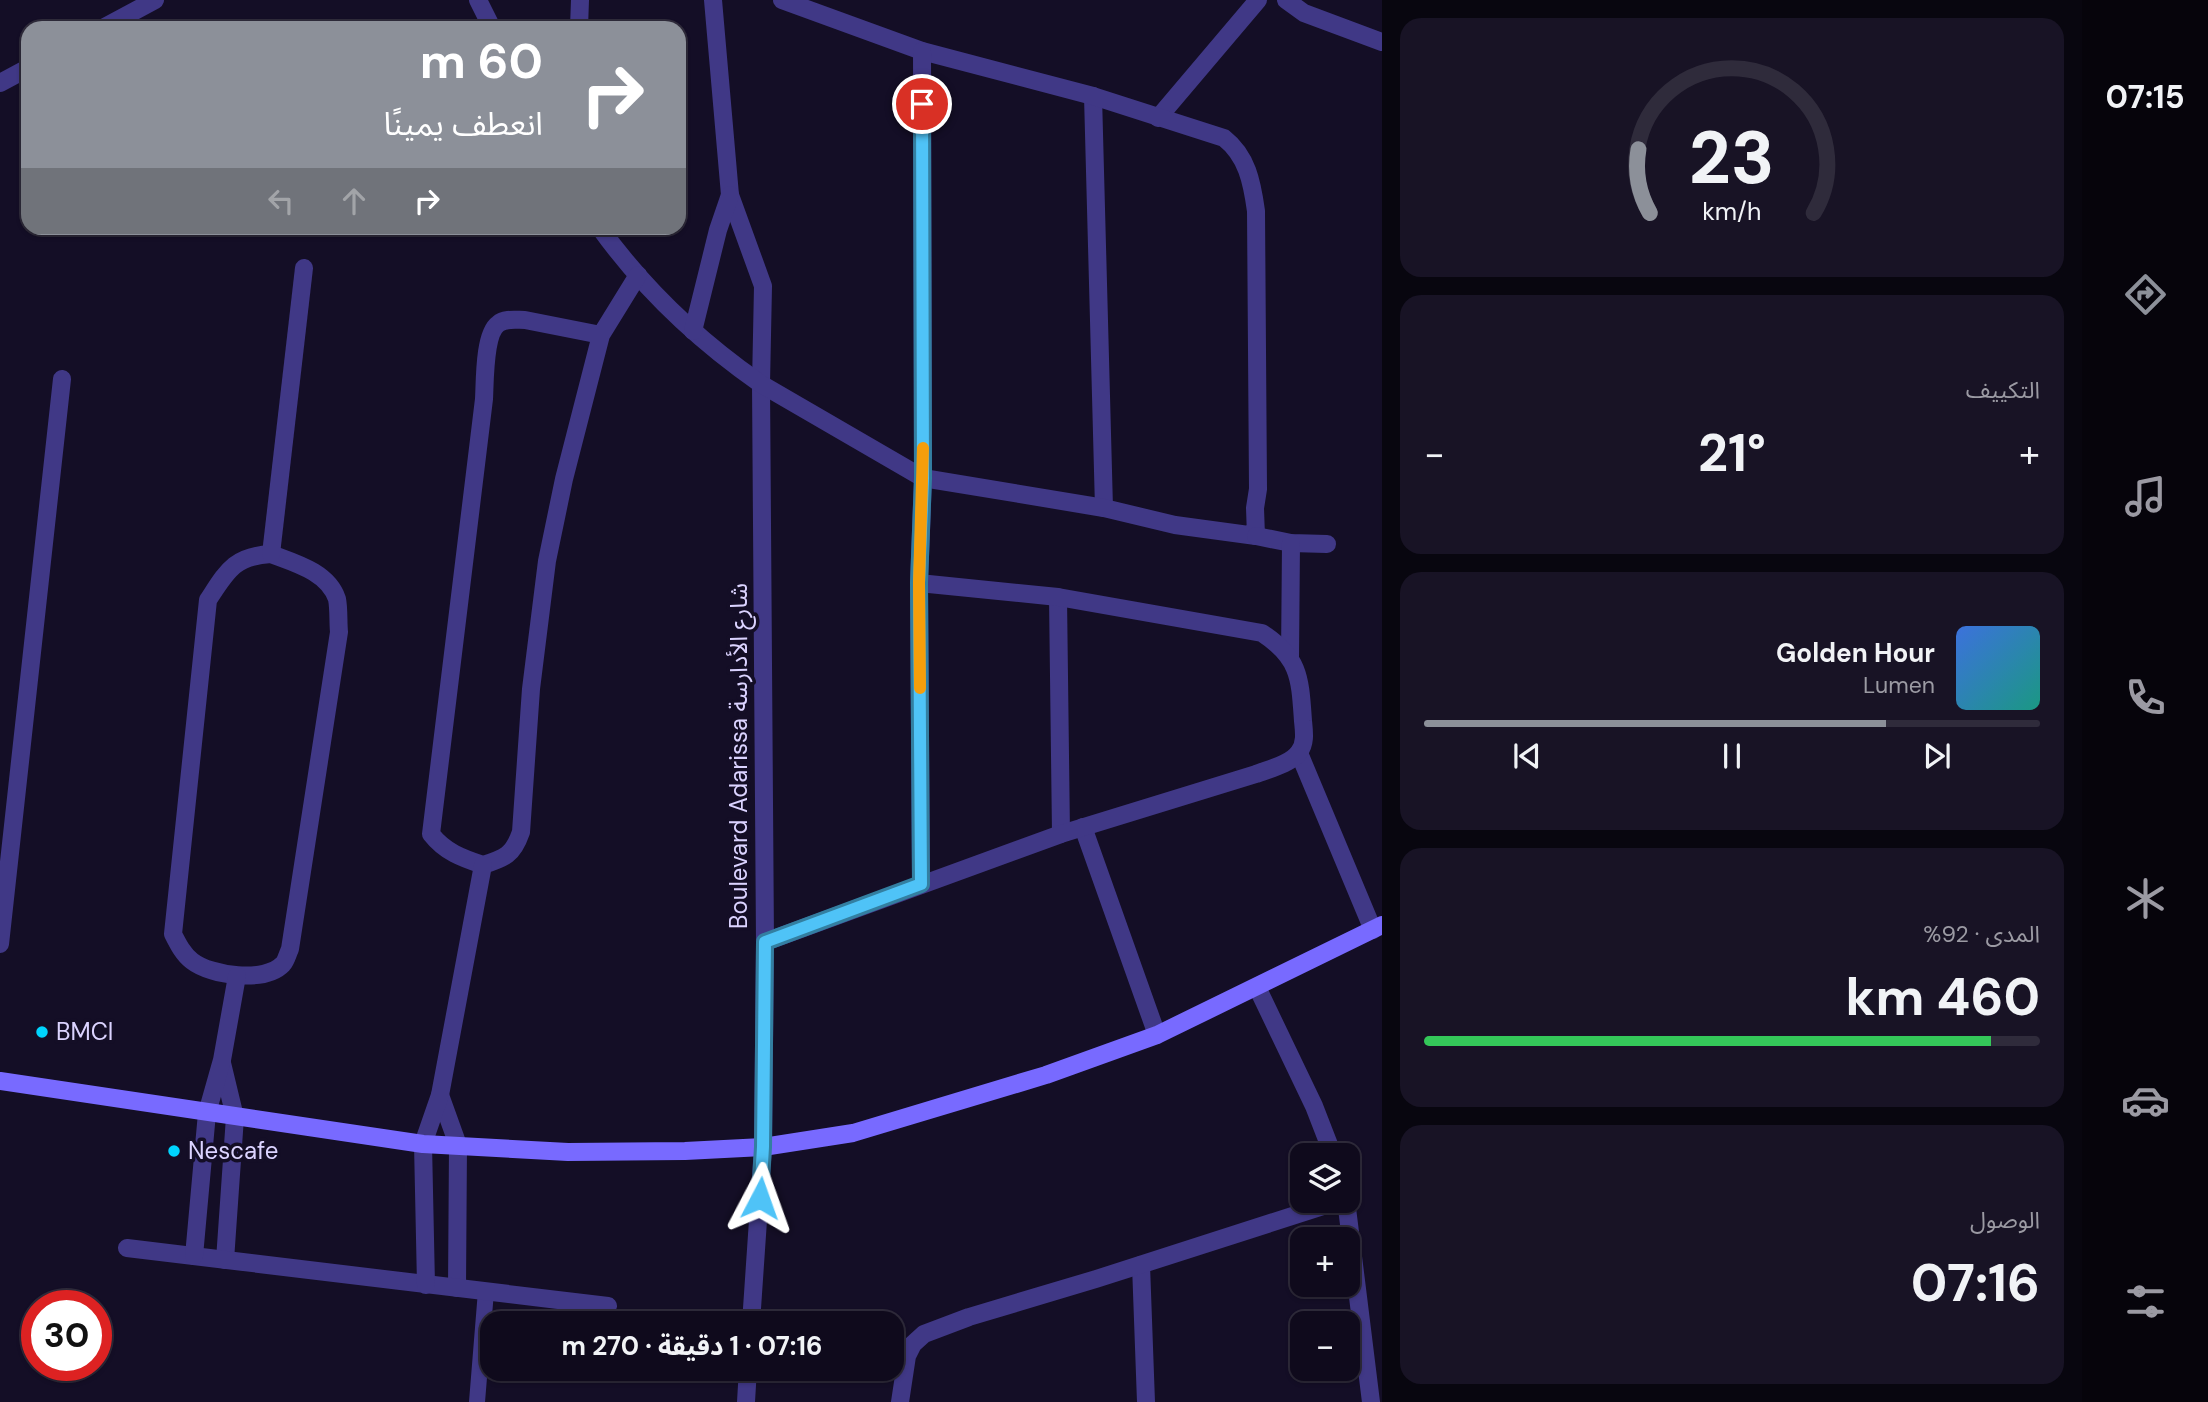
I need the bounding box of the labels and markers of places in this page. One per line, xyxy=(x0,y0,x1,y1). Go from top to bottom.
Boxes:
pin xyxy=(892,74,952,134)
place label: BMCI xyxy=(56,1016,113,1047)
marker: BMCI xyxy=(34,1024,50,1040)
place label: Nescafe xyxy=(188,1135,278,1166)
marker: Nescafe xyxy=(166,1143,182,1159)

